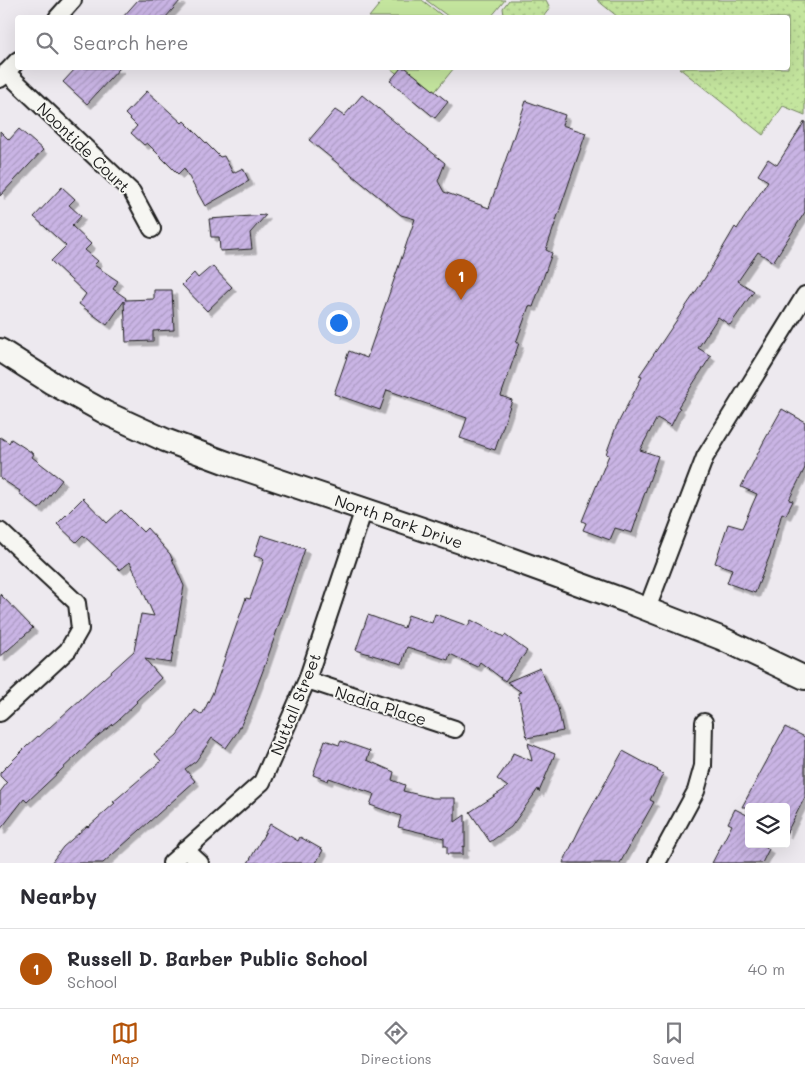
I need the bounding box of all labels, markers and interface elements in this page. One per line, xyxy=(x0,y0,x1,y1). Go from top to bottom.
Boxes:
search box xyxy=(15,15,790,70)
icon: search xyxy=(33,29,61,57)
text: Search here xyxy=(73,30,189,55)
street label: Noontide Court xyxy=(33,97,135,197)
pin: 1 xyxy=(445,259,477,300)
your location xyxy=(326,310,352,336)
street label: North Park Drive xyxy=(332,489,466,553)
street label: Nuttall Street xyxy=(265,650,325,758)
street label: Nadia Place xyxy=(333,680,429,730)
map controls xyxy=(745,803,790,848)
button: layers xyxy=(745,803,790,848)
text: Nearby xyxy=(20,882,97,909)
text: Russell D. Barber Public School xyxy=(67,946,368,971)
text: 1 xyxy=(32,958,40,979)
text: 40 m xyxy=(748,958,785,979)
text: School xyxy=(67,971,117,992)
tab: Map xyxy=(111,1019,139,1068)
tab: Directions xyxy=(360,1019,432,1068)
tab: Saved xyxy=(653,1019,694,1068)

